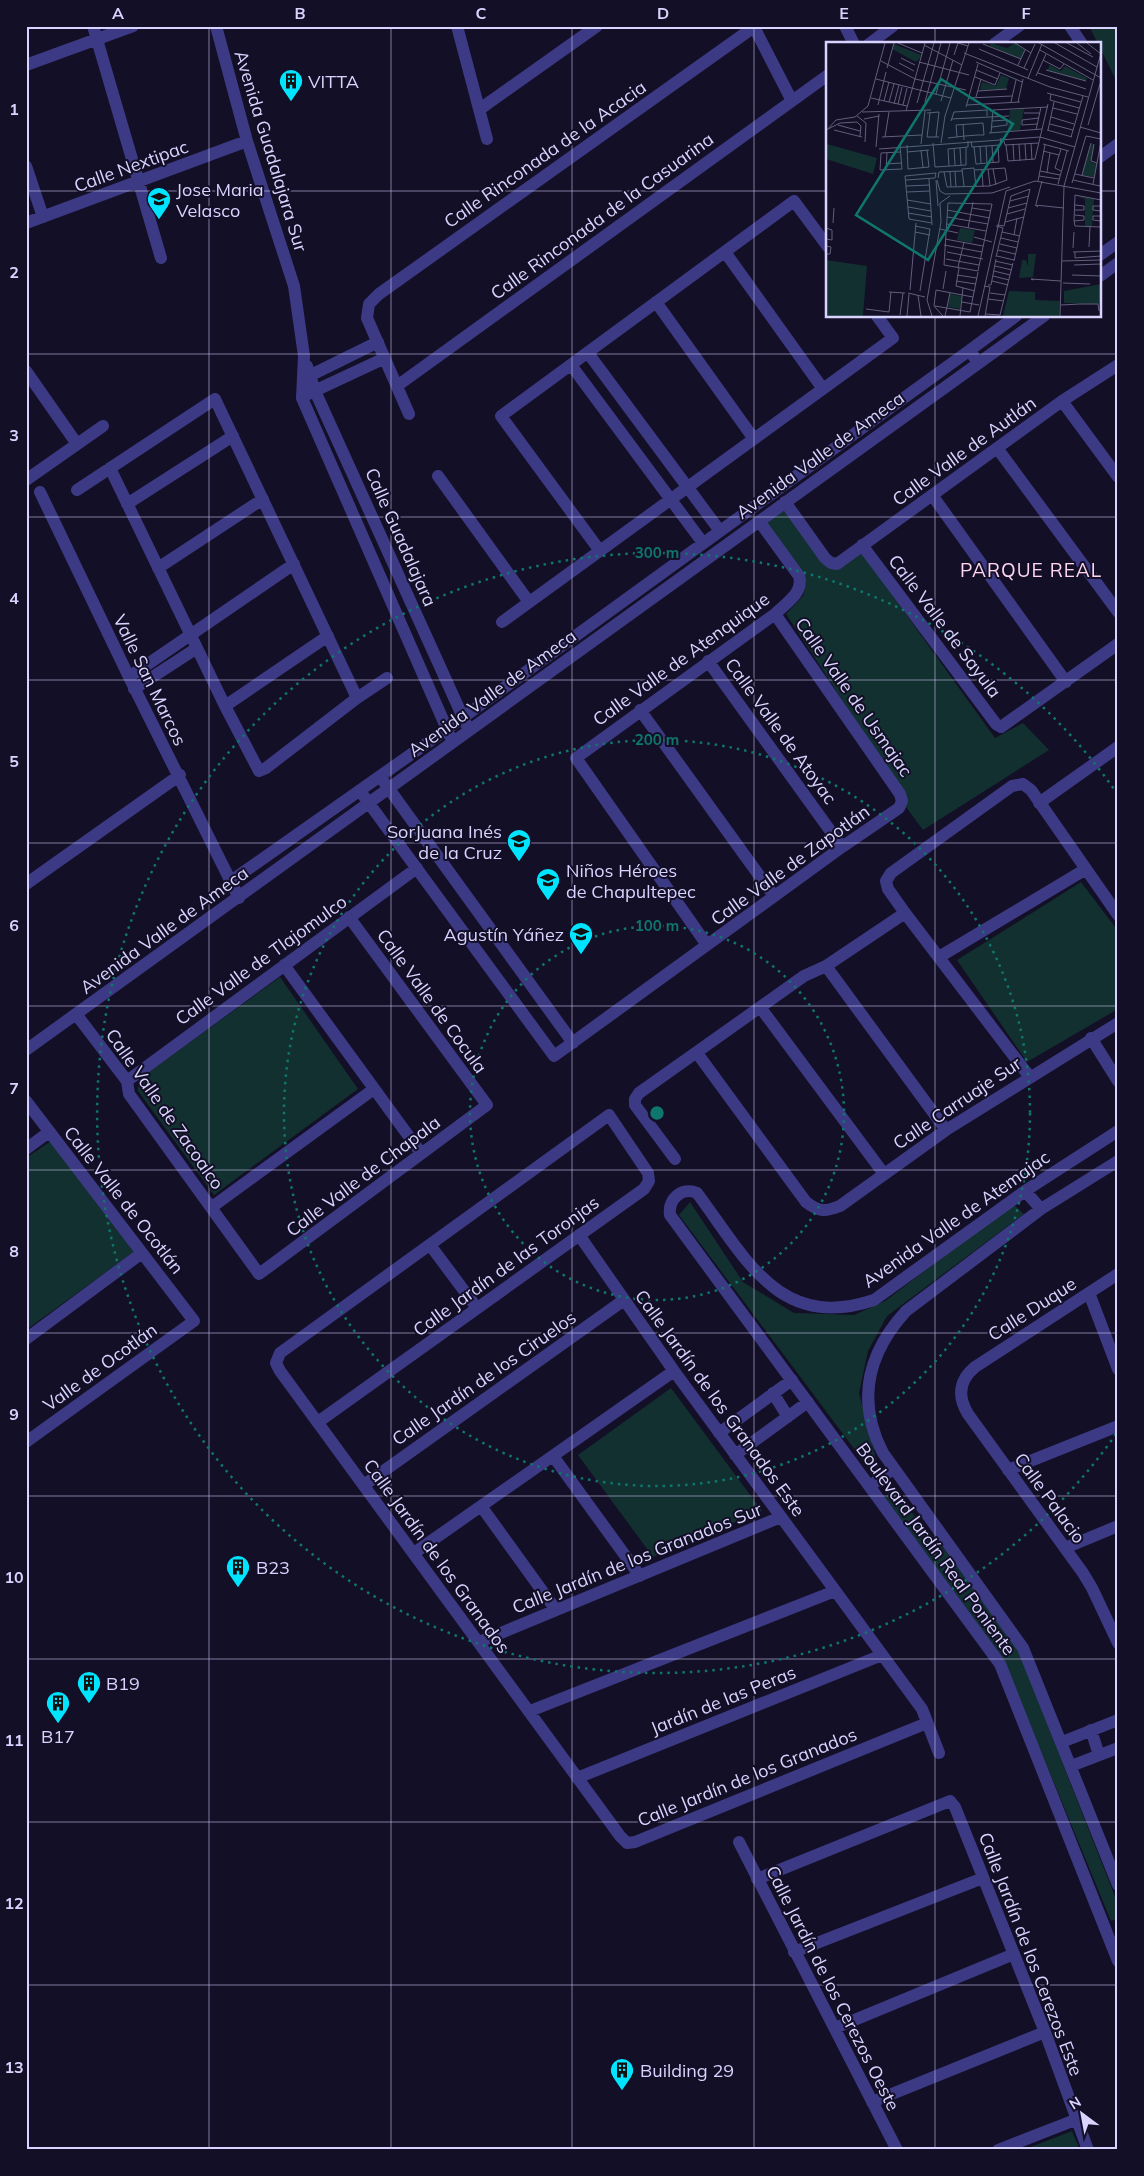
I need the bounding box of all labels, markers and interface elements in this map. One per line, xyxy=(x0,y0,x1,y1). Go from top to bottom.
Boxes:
text: A xyxy=(112,3,124,23)
text: B xyxy=(294,3,306,23)
text: C xyxy=(476,3,487,23)
text: D xyxy=(657,3,669,23)
text: E xyxy=(839,3,849,23)
text: F xyxy=(1021,3,1031,23)
inset map xyxy=(826,42,1102,318)
street label: Avenida Guadalajara Sur xyxy=(229,48,313,255)
building icon: VITTA xyxy=(278,68,304,102)
place label: VITTA xyxy=(308,70,359,93)
street label: Calle Rinconada de la Acacia xyxy=(439,75,651,233)
text: 1 xyxy=(9,99,19,119)
street label: Calle Rinconada de la Casuarina xyxy=(486,127,718,305)
street label: Calle Nextipac xyxy=(71,135,191,197)
place label: Jose Maria Velasco xyxy=(176,178,263,222)
school or university icon: Jose Maria Velasco xyxy=(146,186,172,220)
text: 2 xyxy=(9,262,19,282)
street label: Avenida Valle de Ameca xyxy=(731,386,909,524)
street label: Calle Valle de Autlán xyxy=(888,391,1040,511)
text: 3 xyxy=(9,425,19,445)
street label: Calle Guadalajara xyxy=(360,464,442,610)
text: 300 m xyxy=(635,543,679,562)
street label: Calle Valle de Sayula xyxy=(884,550,1006,702)
district label: PARQUE REAL xyxy=(960,558,1102,582)
street label: Calle Valle de Atenquique xyxy=(588,587,774,731)
text: 4 xyxy=(9,588,19,608)
street label: Valle San Marcos xyxy=(108,611,192,749)
street label: Calle Valle de Usmajac xyxy=(790,613,918,781)
street label: Avenida Valle de Ameca xyxy=(403,624,581,762)
street label: Calle Valle de Atoyac xyxy=(720,653,842,809)
text: 200 m xyxy=(635,730,679,749)
text: 5 xyxy=(9,751,19,771)
street label: Calle Valle de Zapotlán xyxy=(706,800,874,930)
place label: SorJuana Inés de la Cruz xyxy=(387,820,502,864)
school or university icon: SorJuana Inés de la Cruz xyxy=(506,828,532,862)
place label: Niños Héroes de Chapultepec xyxy=(566,859,696,903)
street label: Avenida Valle de Ameca xyxy=(75,861,253,999)
school or university icon: Niños Héroes de Chapultepec xyxy=(535,867,561,901)
street label: Calle Valle de Tlajomulco xyxy=(171,890,351,1030)
text: 6 xyxy=(9,915,19,935)
text: 100 m xyxy=(635,916,679,935)
school or university icon: Agustín Yáñez xyxy=(568,921,594,955)
place label: Agustín Yáñez xyxy=(444,923,564,946)
street label: Calle Valle de Cocula xyxy=(372,924,492,1078)
street label: Calle Valle de Zacoalco xyxy=(101,1024,229,1194)
street label: Calle Carruaje Sur xyxy=(888,1051,1026,1154)
text: 7 xyxy=(9,1078,19,1098)
centre of rings xyxy=(648,1104,666,1122)
street label: Calle Valle de Chapala xyxy=(281,1111,445,1241)
street label: Calle Valle de Ocotlán xyxy=(59,1121,189,1279)
street label: Avenida Valle de Atemajac xyxy=(858,1145,1054,1292)
street label: Calle Jardín de las Toronjas xyxy=(408,1191,604,1341)
text: 8 xyxy=(9,1241,19,1261)
street label: Calle Duque xyxy=(984,1272,1080,1346)
street label: Calle Jardín de los Granados Este xyxy=(630,1285,810,1521)
street label: Calle Jardín de los Ciruelos xyxy=(387,1306,581,1450)
street label: Valle de Ocotlán xyxy=(38,1318,162,1416)
text: 9 xyxy=(9,1404,19,1424)
street label: Boulevard Jardín Real Poniente xyxy=(851,1438,1021,1660)
street label: Calle Palacio xyxy=(1009,1448,1091,1548)
street label: Calle Jardín de los Granados xyxy=(359,1454,515,1658)
street label: Calle Jardín de los Granados Sur xyxy=(509,1497,766,1619)
building icon: B23 xyxy=(225,1554,251,1588)
place label: B23 xyxy=(256,1556,290,1579)
text: 10 xyxy=(4,1567,24,1587)
street label: Jardín de las Peras xyxy=(647,1660,799,1740)
building icon: B19 xyxy=(76,1670,102,1704)
place label: B19 xyxy=(106,1672,140,1695)
building icon: B17 xyxy=(45,1690,71,1724)
street label: Calle Jardín de los Granados xyxy=(634,1722,860,1832)
place label: B17 xyxy=(41,1725,75,1748)
text: 11 xyxy=(4,1730,24,1750)
street label: Calle Jardín de los Cerezos Este xyxy=(974,1829,1088,2079)
street label: Calle Jardín de los Cerezos Oeste xyxy=(761,1862,905,2114)
text: 12 xyxy=(4,1893,24,1913)
text: 13 xyxy=(4,2057,24,2077)
building icon: Building 29 xyxy=(609,2057,635,2091)
place label: Building 29 xyxy=(640,2059,734,2082)
north arrow xyxy=(1056,2088,1106,2138)
text: N xyxy=(1066,2093,1084,2113)

